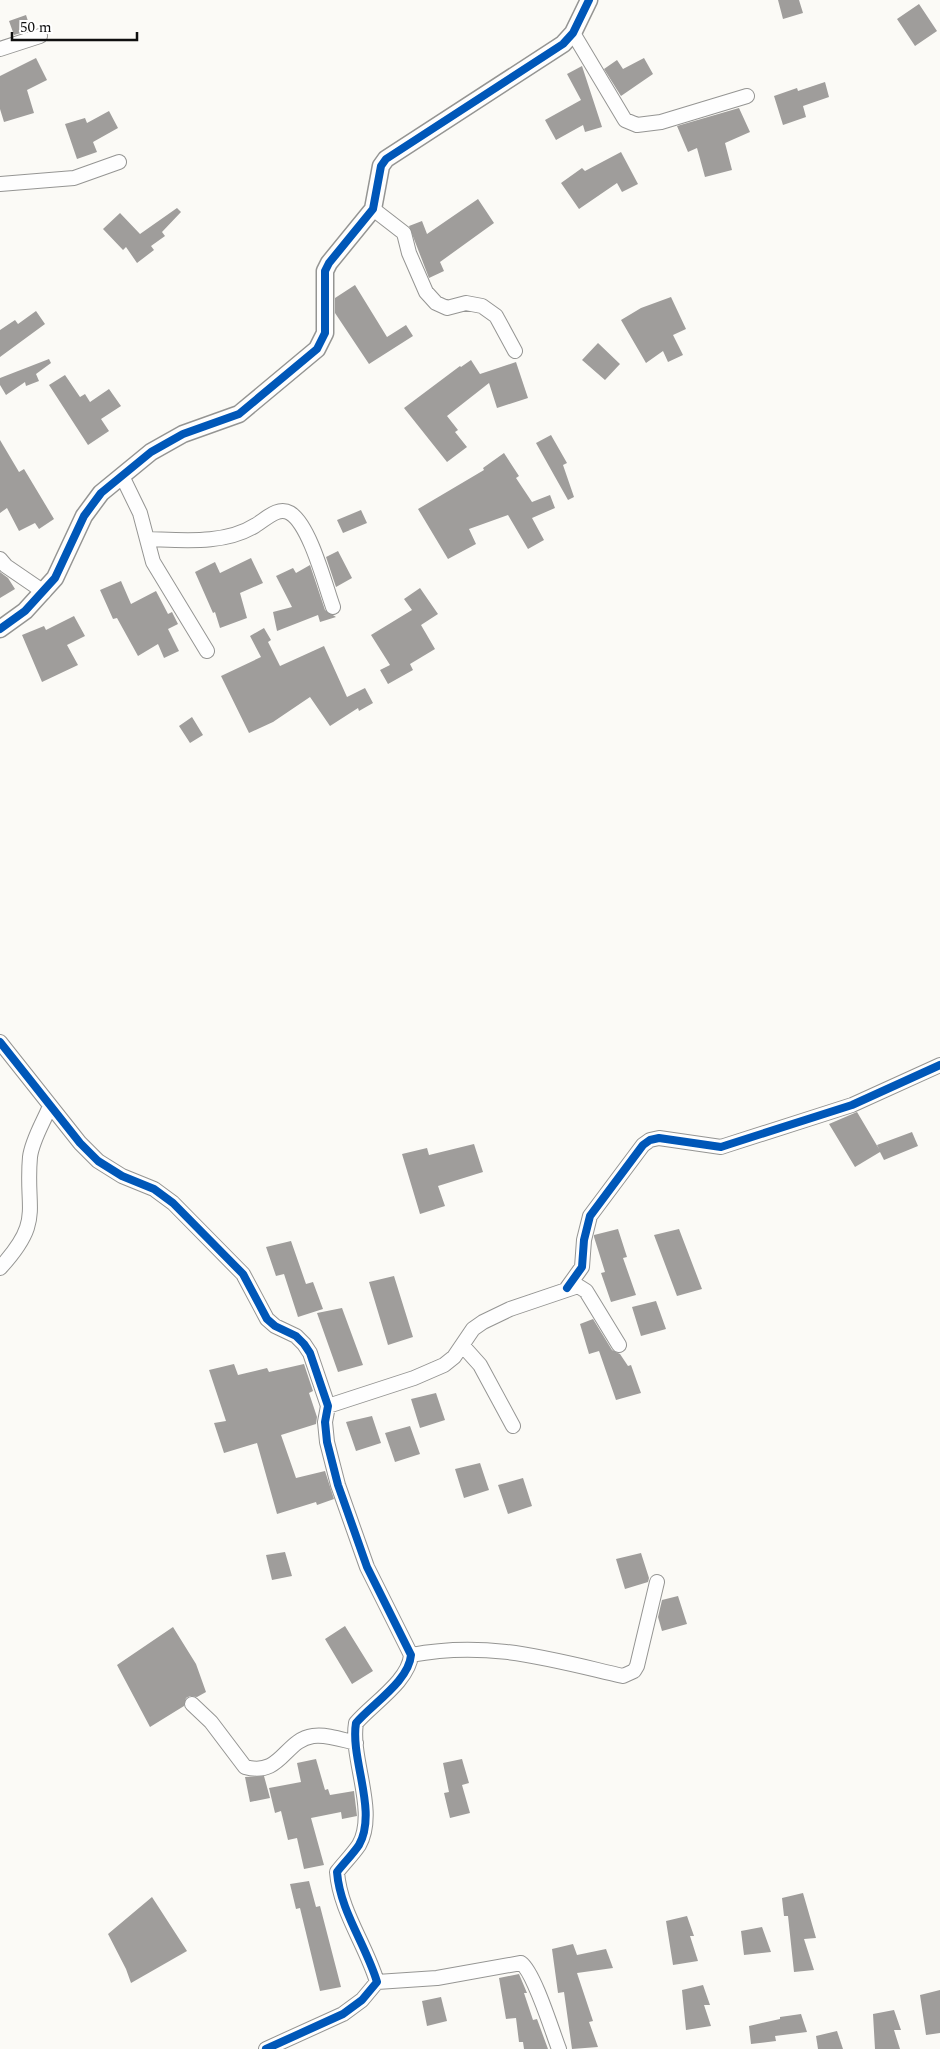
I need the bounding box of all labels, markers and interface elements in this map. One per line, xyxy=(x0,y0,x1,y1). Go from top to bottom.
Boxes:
scale bar xyxy=(12,10,138,42)
text: 50 m xyxy=(20,16,52,39)

